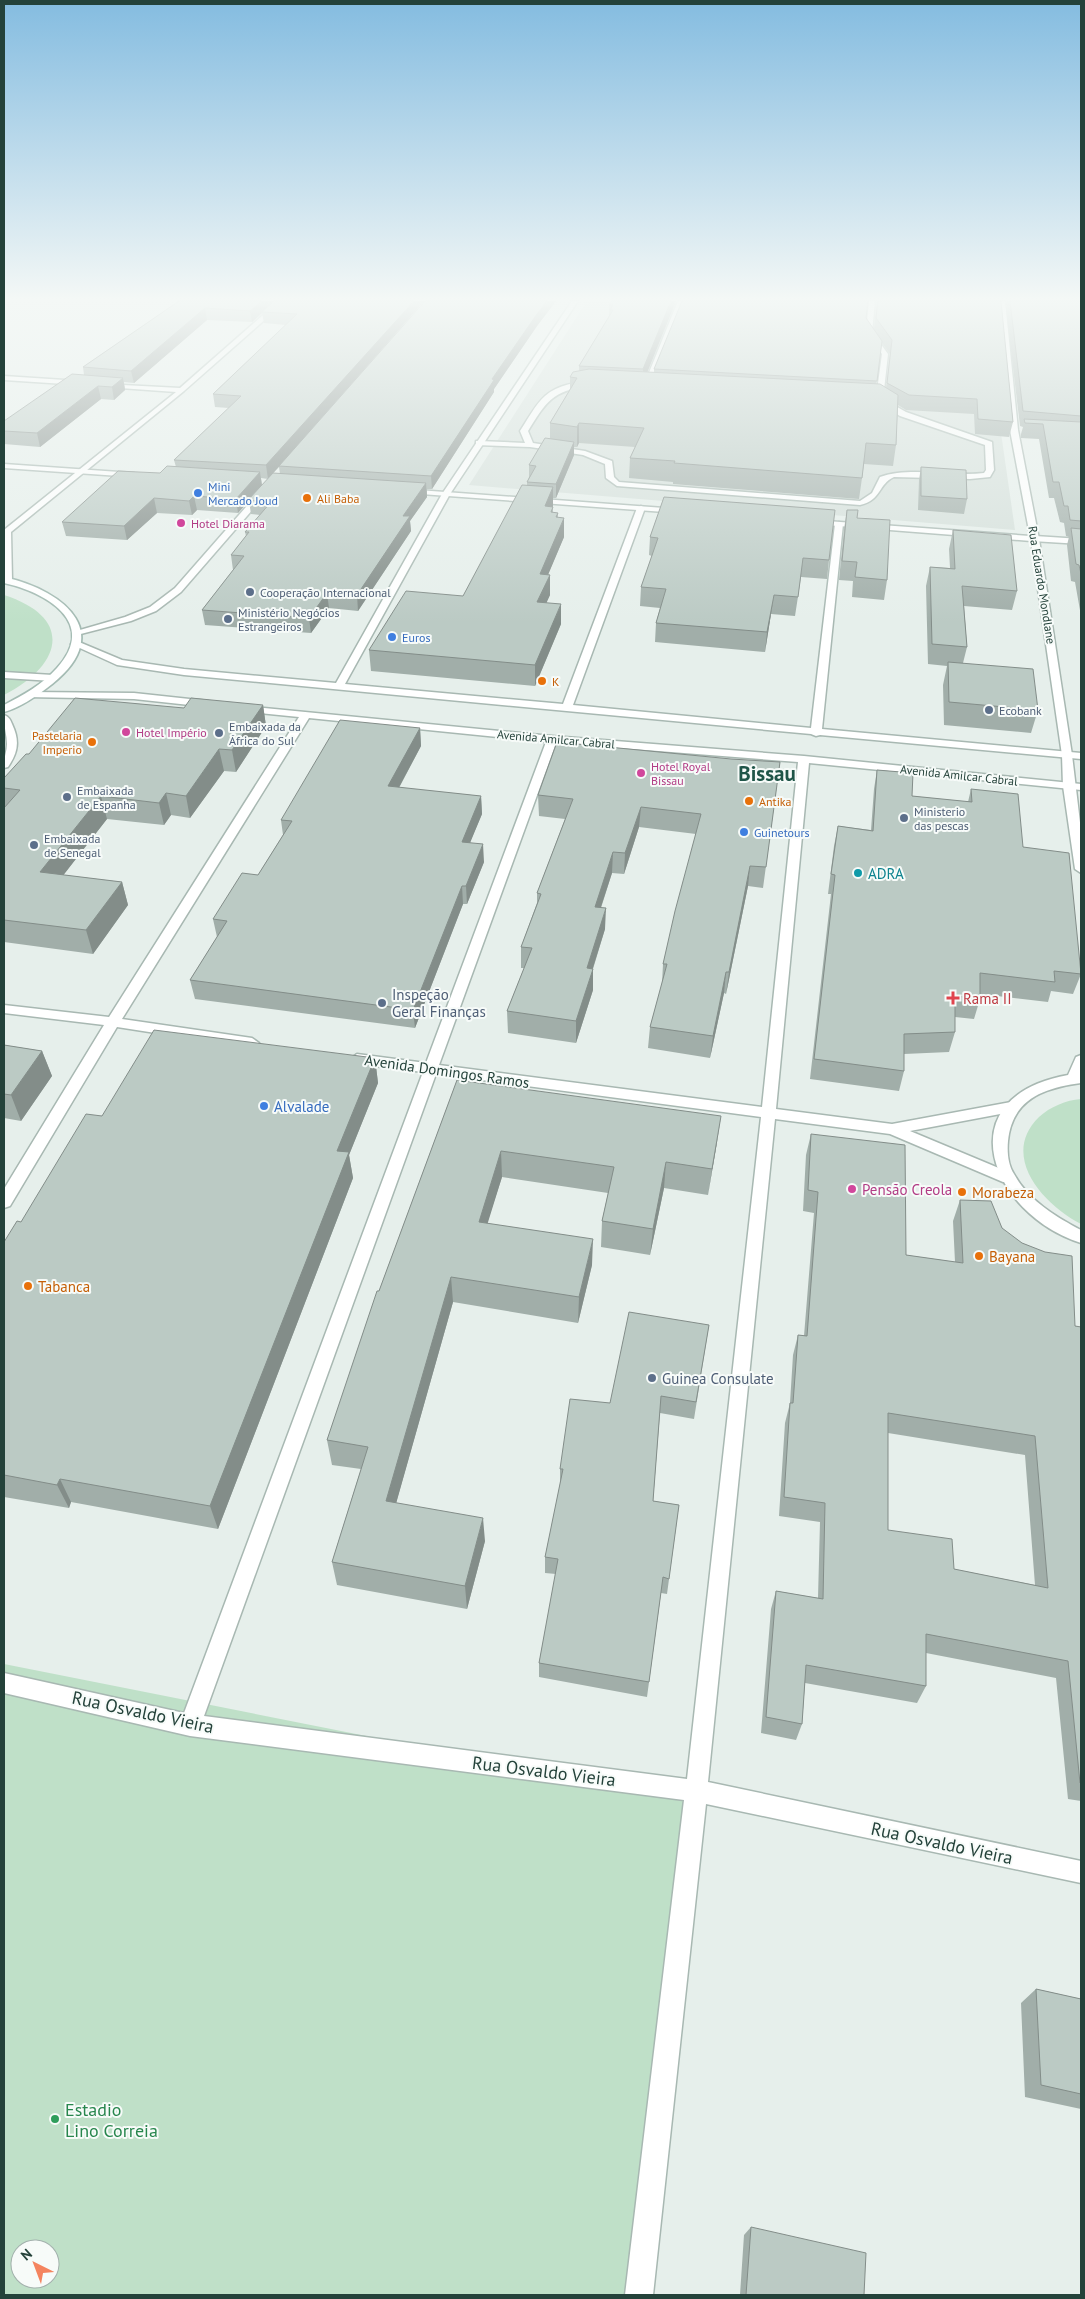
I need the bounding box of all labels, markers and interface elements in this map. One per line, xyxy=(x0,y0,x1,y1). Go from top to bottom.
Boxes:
place label: Mini Mercado Joud xyxy=(208,479,278,508)
marker: Mini Mercado Joud xyxy=(192,487,204,499)
place label: Ali Baba xyxy=(317,491,359,506)
marker: Ali Baba xyxy=(301,492,313,504)
place label: Hotel Diarama xyxy=(191,516,265,531)
marker: Hotel Diarama xyxy=(175,517,187,529)
street label: Rua Eduardo Mondlane xyxy=(1025,525,1059,645)
place label: Cooperação Internacional xyxy=(260,585,391,600)
marker: Cooperação Internacional xyxy=(244,586,256,598)
place label: Ministério Negócios Estrangeiros xyxy=(238,605,340,634)
marker: Ministério Negócios Estrangeiros xyxy=(222,613,234,625)
place label: Euros xyxy=(402,630,430,645)
marker: Euros xyxy=(386,631,398,643)
place label: K xyxy=(552,674,559,689)
marker: K xyxy=(536,675,548,687)
place label: Ecobank xyxy=(999,703,1042,718)
marker: Ecobank xyxy=(983,704,995,716)
place label: Embaixada da África do Sul xyxy=(229,719,301,748)
place label: Hotel Império xyxy=(136,725,207,740)
marker: Hotel Império xyxy=(120,726,132,738)
street label: Avenida Amilcar Cabral xyxy=(497,726,616,752)
marker: Embaixada da África do Sul xyxy=(213,727,225,739)
place label: Pastelaria Imperio xyxy=(32,728,82,757)
marker: Pastelaria Imperio xyxy=(86,736,98,748)
place label: Hotel Royal Bissau xyxy=(651,759,711,788)
district label: Bissau xyxy=(738,760,796,787)
street label: Avenida Amilcar Cabral xyxy=(899,761,1019,789)
marker: Hotel Royal Bissau xyxy=(635,767,647,779)
place label: Embaixada de Espanha xyxy=(77,783,136,812)
marker: Embaixada de Espanha xyxy=(61,791,73,803)
place label: Antika xyxy=(759,794,792,809)
marker: Antika xyxy=(743,795,755,807)
place label: Ministerio das pescas xyxy=(914,804,969,833)
marker: Ministerio das pescas xyxy=(898,812,910,824)
place label: Guinetours xyxy=(754,825,810,840)
marker: Guinetours xyxy=(738,826,750,838)
place label: Embaixada de Senegal xyxy=(44,831,101,860)
marker: Embaixada de Senegal xyxy=(28,839,40,851)
place label: ADRA xyxy=(868,864,904,883)
marker: ADRA xyxy=(852,867,864,879)
place label: Inspeção Geral Finanças xyxy=(392,985,486,1021)
place label: Rama II xyxy=(963,989,1012,1008)
marker: Rama II xyxy=(947,992,959,1004)
marker: Inspeção Geral Finanças xyxy=(376,997,388,1009)
street label: Avenida Domingos Ramos xyxy=(363,1050,531,1092)
place label: Alvalade xyxy=(274,1097,329,1116)
marker: Alvalade xyxy=(258,1100,270,1112)
place label: Pensão Creola xyxy=(862,1180,952,1199)
marker: Pensão Creola xyxy=(846,1183,858,1195)
place label: Morabeza xyxy=(972,1183,1034,1202)
marker: Morabeza xyxy=(956,1186,968,1198)
place label: Bayana xyxy=(989,1247,1035,1266)
marker: Bayana xyxy=(973,1250,985,1262)
place label: Tabanca xyxy=(38,1277,90,1296)
marker: Tabanca xyxy=(22,1280,34,1292)
place label: Guinea Consulate xyxy=(662,1369,774,1388)
marker: Guinea Consulate xyxy=(646,1372,658,1384)
street label: Rua Osvaldo Vieira xyxy=(70,1686,216,1738)
street label: Rua Osvaldo Vieira xyxy=(471,1751,617,1791)
street label: Rua Osvaldo Vieira xyxy=(869,1817,1015,1869)
place label: Estadio Lino Correia xyxy=(65,2098,158,2142)
marker: Estadio Lino Correia xyxy=(49,2113,61,2125)
north arrow xyxy=(10,2239,60,2289)
text: N xyxy=(17,2245,36,2264)

